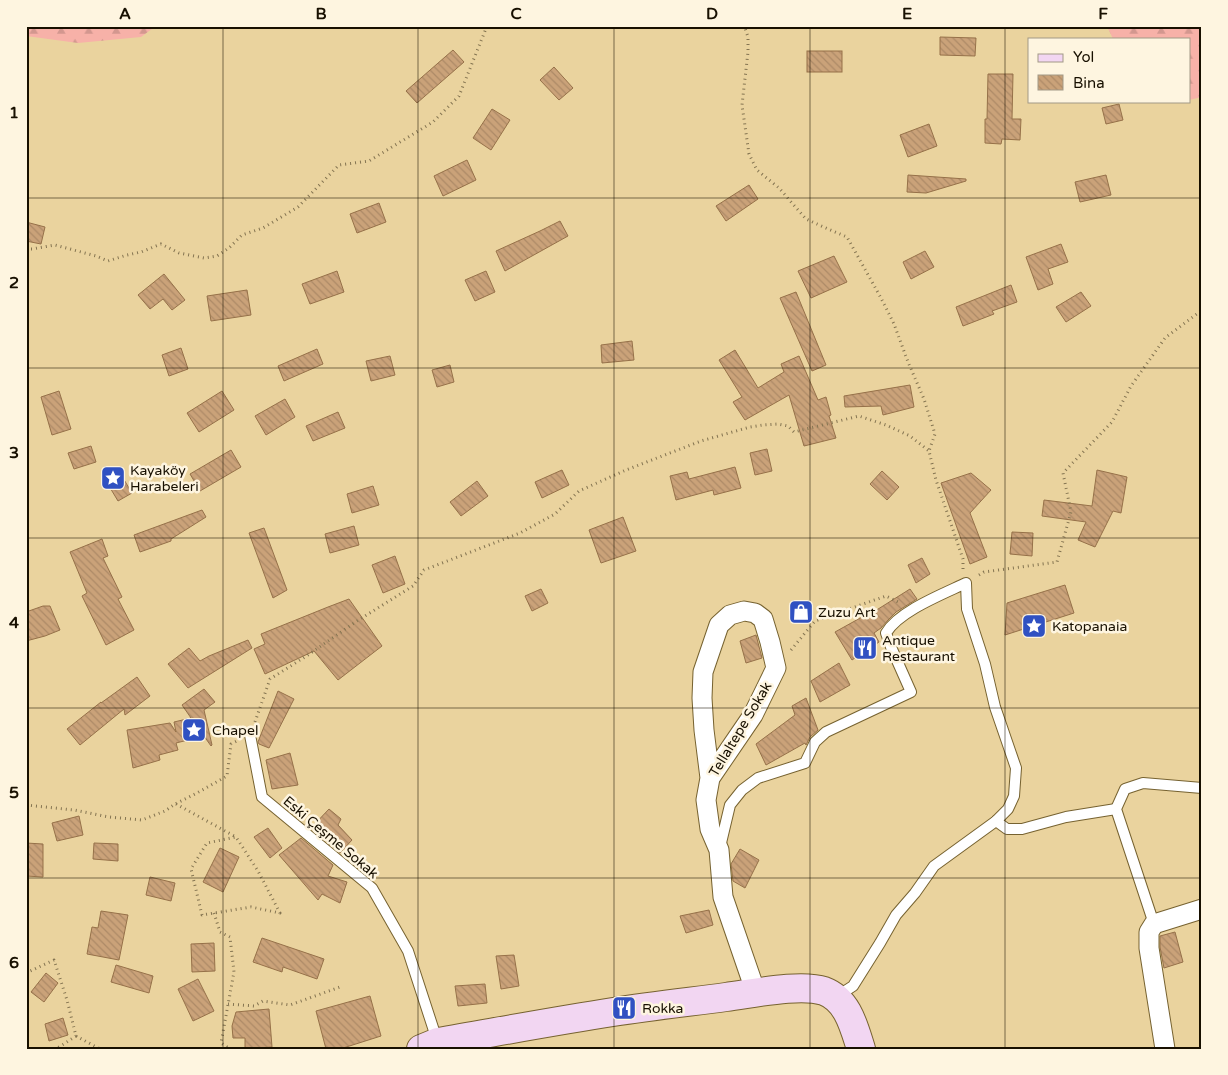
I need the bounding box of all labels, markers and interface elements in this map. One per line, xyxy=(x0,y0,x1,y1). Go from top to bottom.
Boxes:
text: A xyxy=(119,4,131,24)
text: B xyxy=(315,4,327,24)
text: C xyxy=(510,4,522,24)
text: D xyxy=(706,4,718,24)
text: E xyxy=(902,4,912,24)
text: F xyxy=(1098,4,1108,24)
legend xyxy=(1028,38,1190,102)
text: Yol xyxy=(1073,48,1094,66)
text: Bina xyxy=(1073,74,1105,92)
text: 1 xyxy=(9,103,19,123)
text: 2 xyxy=(9,273,19,293)
text: 3 xyxy=(9,443,19,463)
place label: Kayaköy Harabeleri xyxy=(130,462,199,495)
place icon: Kayaköy Harabeleri xyxy=(100,465,126,491)
shop icon: Zuzu Art xyxy=(788,599,814,625)
place label: Zuzu Art xyxy=(818,604,876,621)
text: 4 xyxy=(9,613,19,633)
place icon: Katopanaia xyxy=(1021,613,1047,639)
place label: Katopanaia xyxy=(1052,618,1127,635)
place label: Antique Restaurant xyxy=(882,632,956,665)
restaurant icon: Antique Restaurant xyxy=(852,635,878,661)
street label: Tellaltepe Sokak xyxy=(705,678,776,780)
place icon: Chapel xyxy=(181,717,207,743)
place label: Chapel xyxy=(212,722,258,739)
text: 5 xyxy=(9,783,19,803)
street label: Eski Çeşme Sokak xyxy=(280,793,382,882)
text: 6 xyxy=(9,953,19,973)
restaurant icon: Rokka xyxy=(611,995,637,1021)
place label: Rokka xyxy=(642,1000,683,1017)

